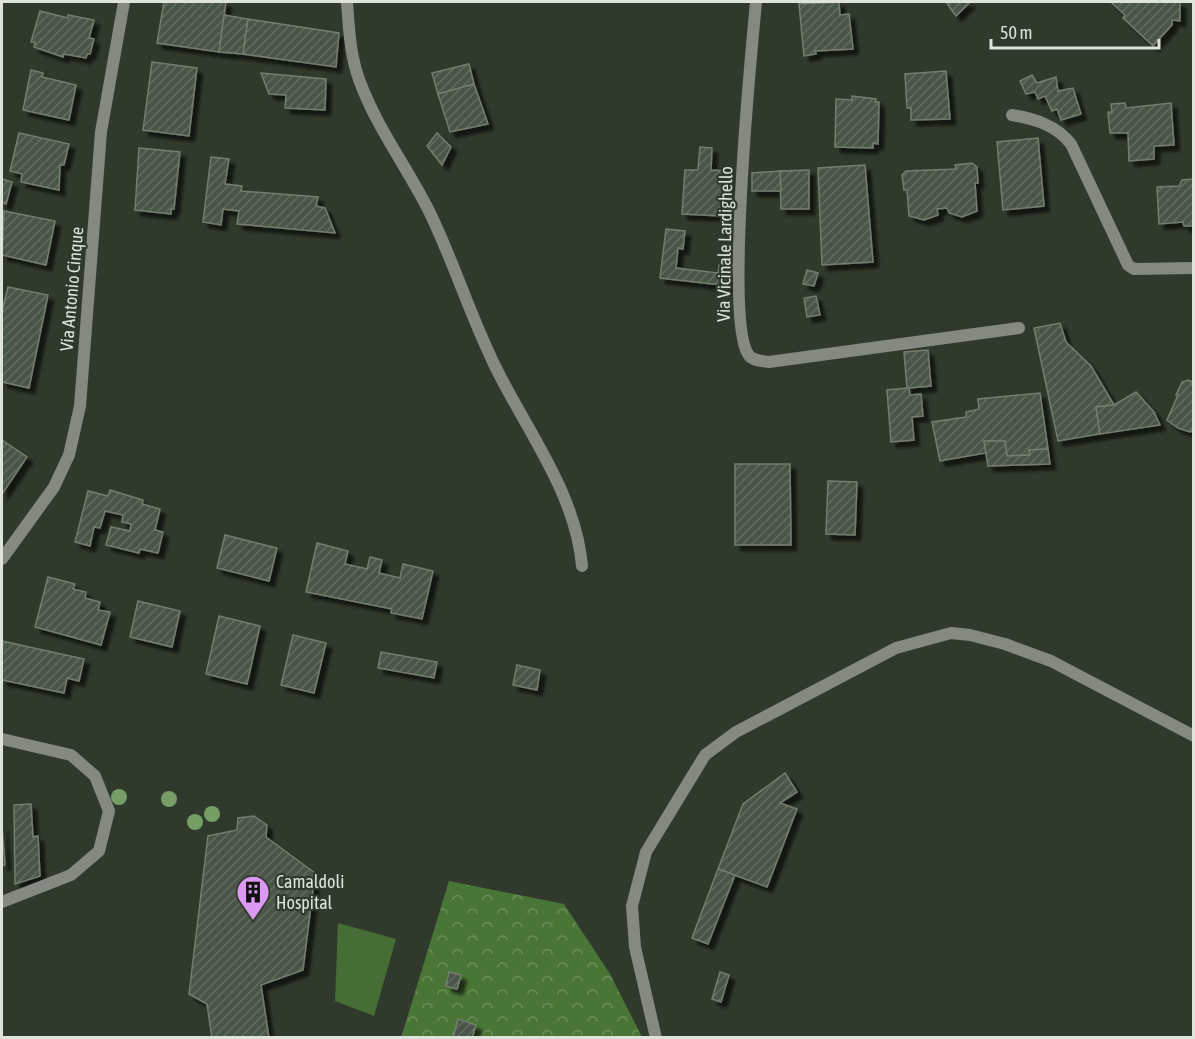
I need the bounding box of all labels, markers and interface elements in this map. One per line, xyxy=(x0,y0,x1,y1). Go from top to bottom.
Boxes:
scale bar xyxy=(991,12,1159,50)
text: 50 m xyxy=(1000,22,1032,43)
street label: Via Vicinale Lardighello xyxy=(713,166,736,322)
street label: Via Antonio Cinque xyxy=(56,226,87,352)
place label: Camaldoli Hospital xyxy=(276,871,344,913)
building icon: Camaldoli Hospital xyxy=(235,874,271,921)

